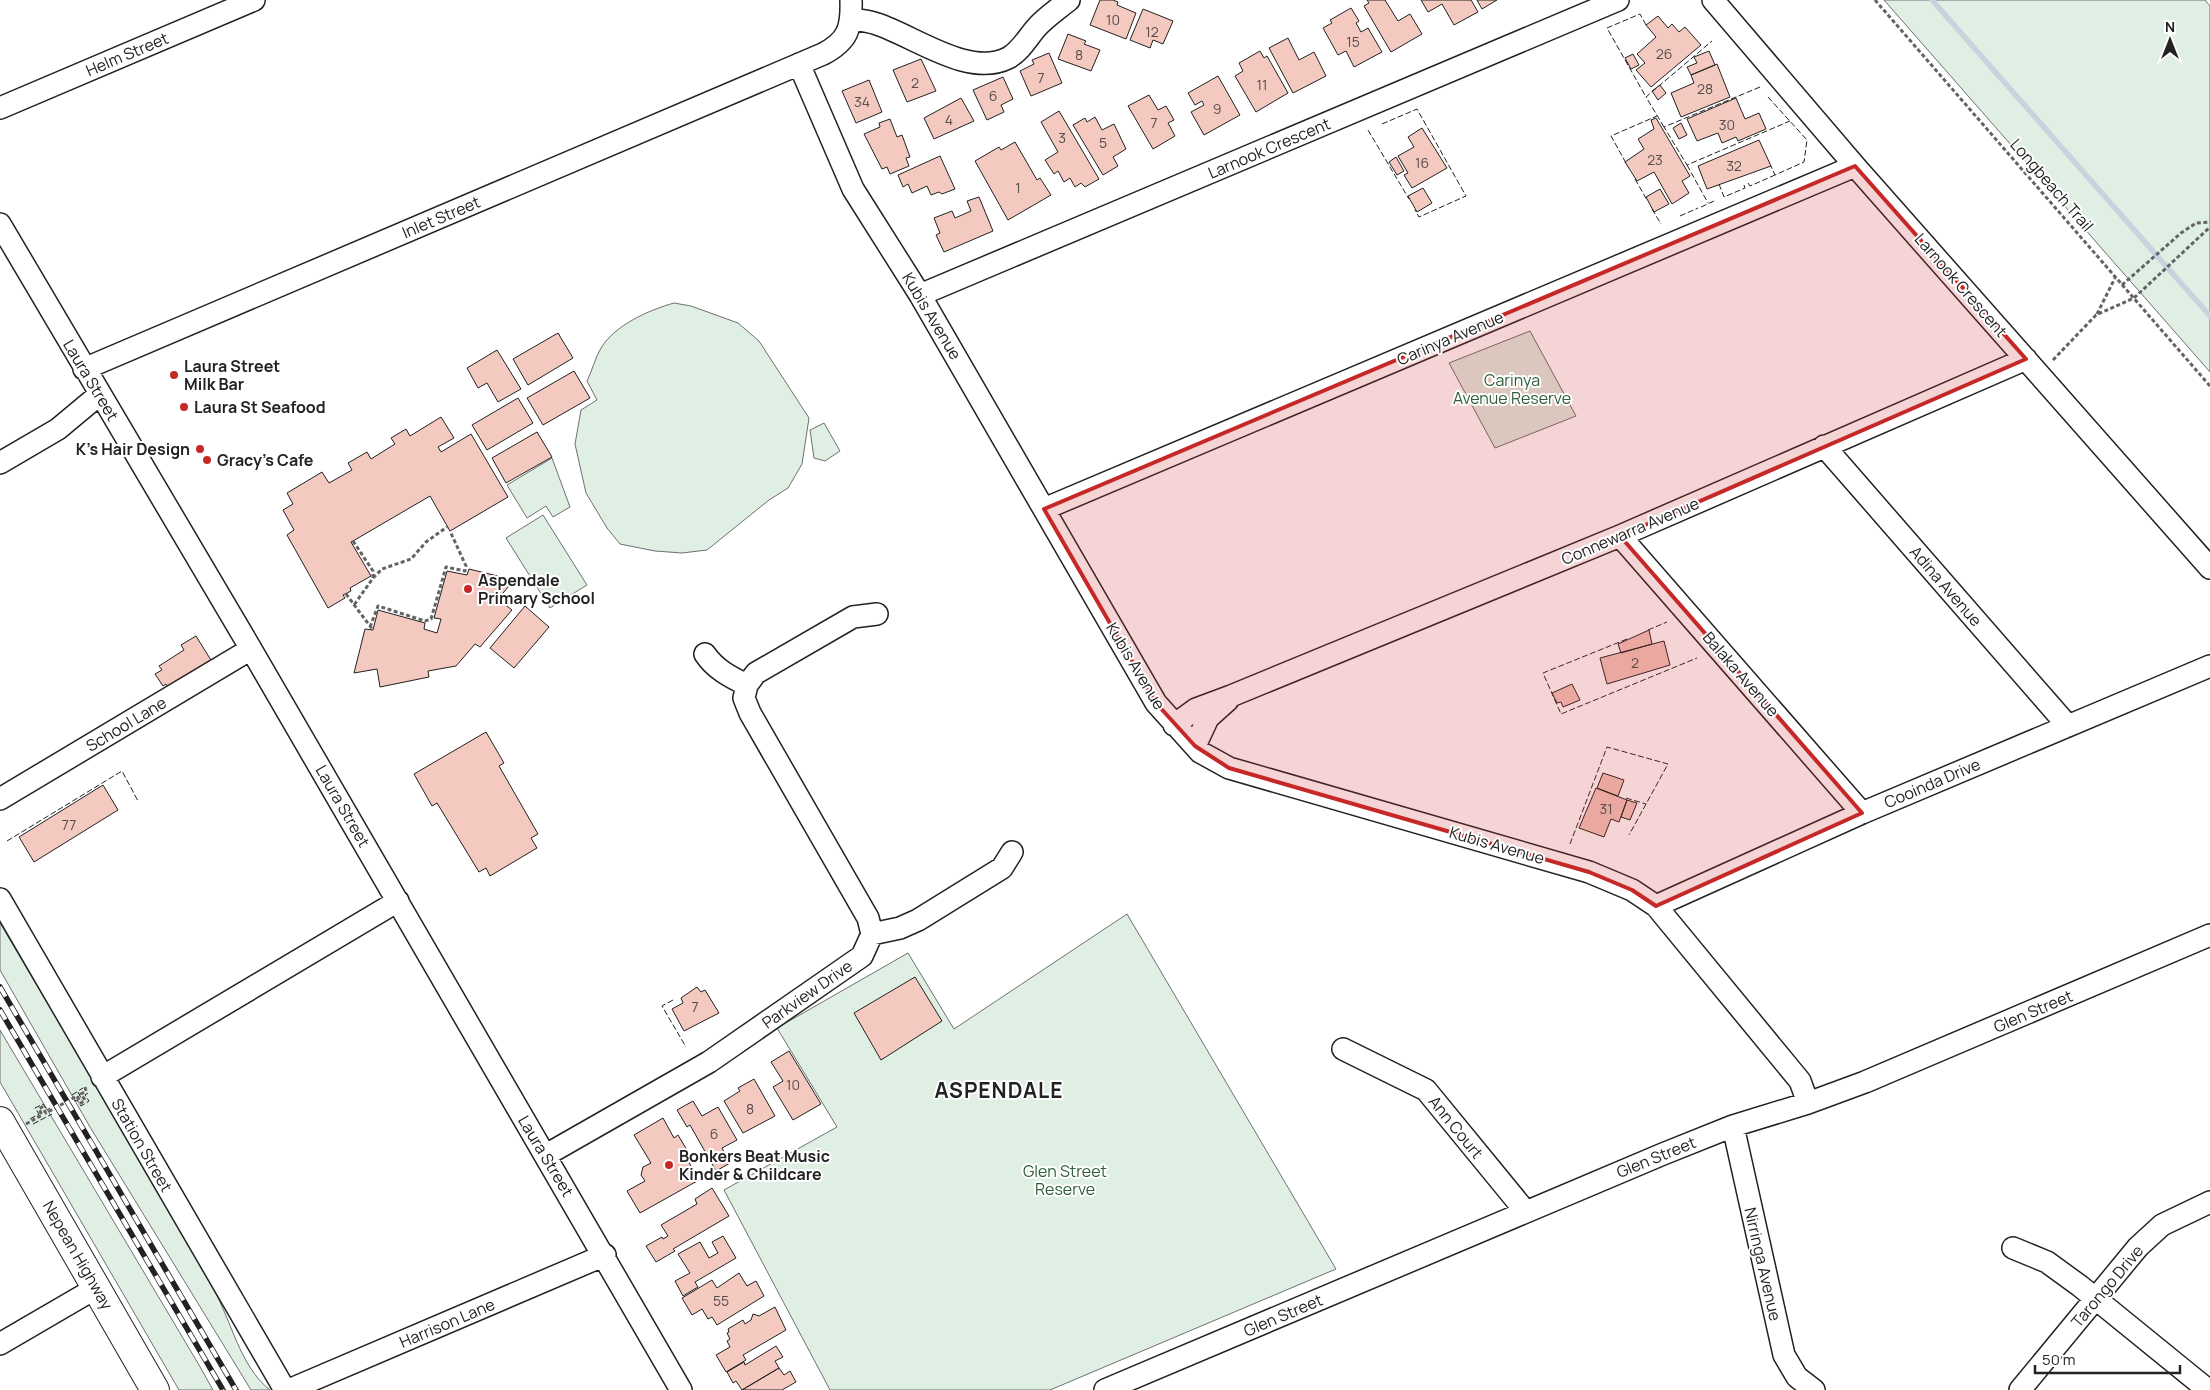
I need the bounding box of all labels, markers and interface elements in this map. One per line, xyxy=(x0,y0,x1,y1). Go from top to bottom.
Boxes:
house number: 10 xyxy=(1106,10,1120,29)
north arrow xyxy=(2145,15,2195,65)
text: N xyxy=(2165,17,2175,36)
house number: 12 xyxy=(1145,22,1159,41)
street label: Helm Street xyxy=(82,27,172,81)
house number: 15 xyxy=(1346,32,1360,51)
house number: 26 xyxy=(1656,44,1672,63)
house number: 8 xyxy=(1075,45,1083,64)
house number: 7 xyxy=(1037,68,1045,87)
house number: 2 xyxy=(911,73,919,92)
house number: 11 xyxy=(1257,75,1267,94)
house number: 28 xyxy=(1697,79,1713,98)
house number: 6 xyxy=(989,86,997,105)
house number: 34 xyxy=(854,92,870,111)
house number: 9 xyxy=(1213,99,1221,118)
house number: 4 xyxy=(945,110,953,129)
street label: Larnook Crescent xyxy=(1205,112,1333,184)
house number: 7 xyxy=(1150,113,1158,132)
house number: 30 xyxy=(1719,115,1735,134)
house number: 3 xyxy=(1058,128,1066,147)
house number: 5 xyxy=(1099,133,1107,152)
street label: Longbeach Trail xyxy=(2006,134,2098,236)
house number: 23 xyxy=(1647,150,1663,169)
house number: 16 xyxy=(1415,153,1429,172)
house number: 32 xyxy=(1726,156,1742,175)
house number: 1 xyxy=(1015,178,1021,197)
street label: Inlet Street xyxy=(399,191,483,243)
street label: Larnook Crescent xyxy=(1910,228,2012,342)
street label: Kubis Avenue xyxy=(897,268,967,364)
street label: Carinya Avenue xyxy=(1393,306,1507,370)
street label: Laura Street xyxy=(58,335,124,425)
place label: Laura Street Milk Bar xyxy=(184,355,280,395)
marker: Laura Street Milk Bar xyxy=(168,369,180,381)
park label: Carinya Avenue Reserve xyxy=(1453,369,1571,409)
place label: Laura St Seafood xyxy=(194,396,326,418)
marker: Laura St Seafood xyxy=(178,401,190,413)
place label: K's Hair Design xyxy=(76,438,190,460)
marker: K's Hair Design xyxy=(194,443,206,455)
place label: Gracy's Cafe xyxy=(217,449,314,471)
marker: Gracy's Cafe xyxy=(201,454,213,466)
street label: Connewarra Avenue xyxy=(1558,492,1702,570)
street label: Adina Avenue xyxy=(1905,541,1987,631)
place label: Aspendale Primary School xyxy=(478,569,595,609)
marker: Aspendale Primary School xyxy=(462,583,474,595)
street label: Kubis Avenue xyxy=(1101,618,1171,714)
street label: Balaka Avenue xyxy=(1698,627,1784,721)
house number: 2 xyxy=(1631,653,1639,672)
street label: School Lane xyxy=(82,691,170,757)
street label: Cooinda Drive xyxy=(1881,753,1983,813)
street label: Laura Street xyxy=(311,761,375,851)
house number: 31 xyxy=(1599,799,1613,818)
house number: 77 xyxy=(62,815,76,834)
street label: Kubis Avenue xyxy=(1447,821,1547,869)
street label: Parkview Drive xyxy=(757,955,857,1033)
street label: Glen Street xyxy=(1990,984,2076,1038)
house number: 7 xyxy=(691,997,699,1016)
house number: 10 xyxy=(786,1075,800,1094)
district label: ASPENDALE xyxy=(934,1076,1064,1104)
street label: Ann Court xyxy=(1424,1091,1488,1163)
street label: Station Street xyxy=(106,1094,178,1196)
house number: 8 xyxy=(746,1099,754,1118)
street label: Laura Street xyxy=(513,1111,579,1201)
house number: 6 xyxy=(710,1124,718,1143)
street label: Glen Street xyxy=(1613,1131,1699,1183)
place label: Bonkers Beat Music Kinder & Childcare xyxy=(679,1145,830,1185)
marker: Bonkers Beat Music Kinder & Childcare xyxy=(663,1159,675,1171)
park label: Glen Street Reserve xyxy=(1023,1160,1107,1200)
street label: Nepean Highway xyxy=(38,1196,118,1314)
street label: Nirringa Avenue xyxy=(1739,1205,1787,1323)
street label: Tarongo Drive xyxy=(2066,1240,2148,1332)
street label: Glen Street xyxy=(1240,1288,1326,1342)
house number: 55 xyxy=(713,1291,729,1310)
street label: Harrison Lane xyxy=(396,1293,498,1353)
scale bar xyxy=(2035,1342,2180,1374)
text: 50 m xyxy=(2042,1349,2076,1370)

